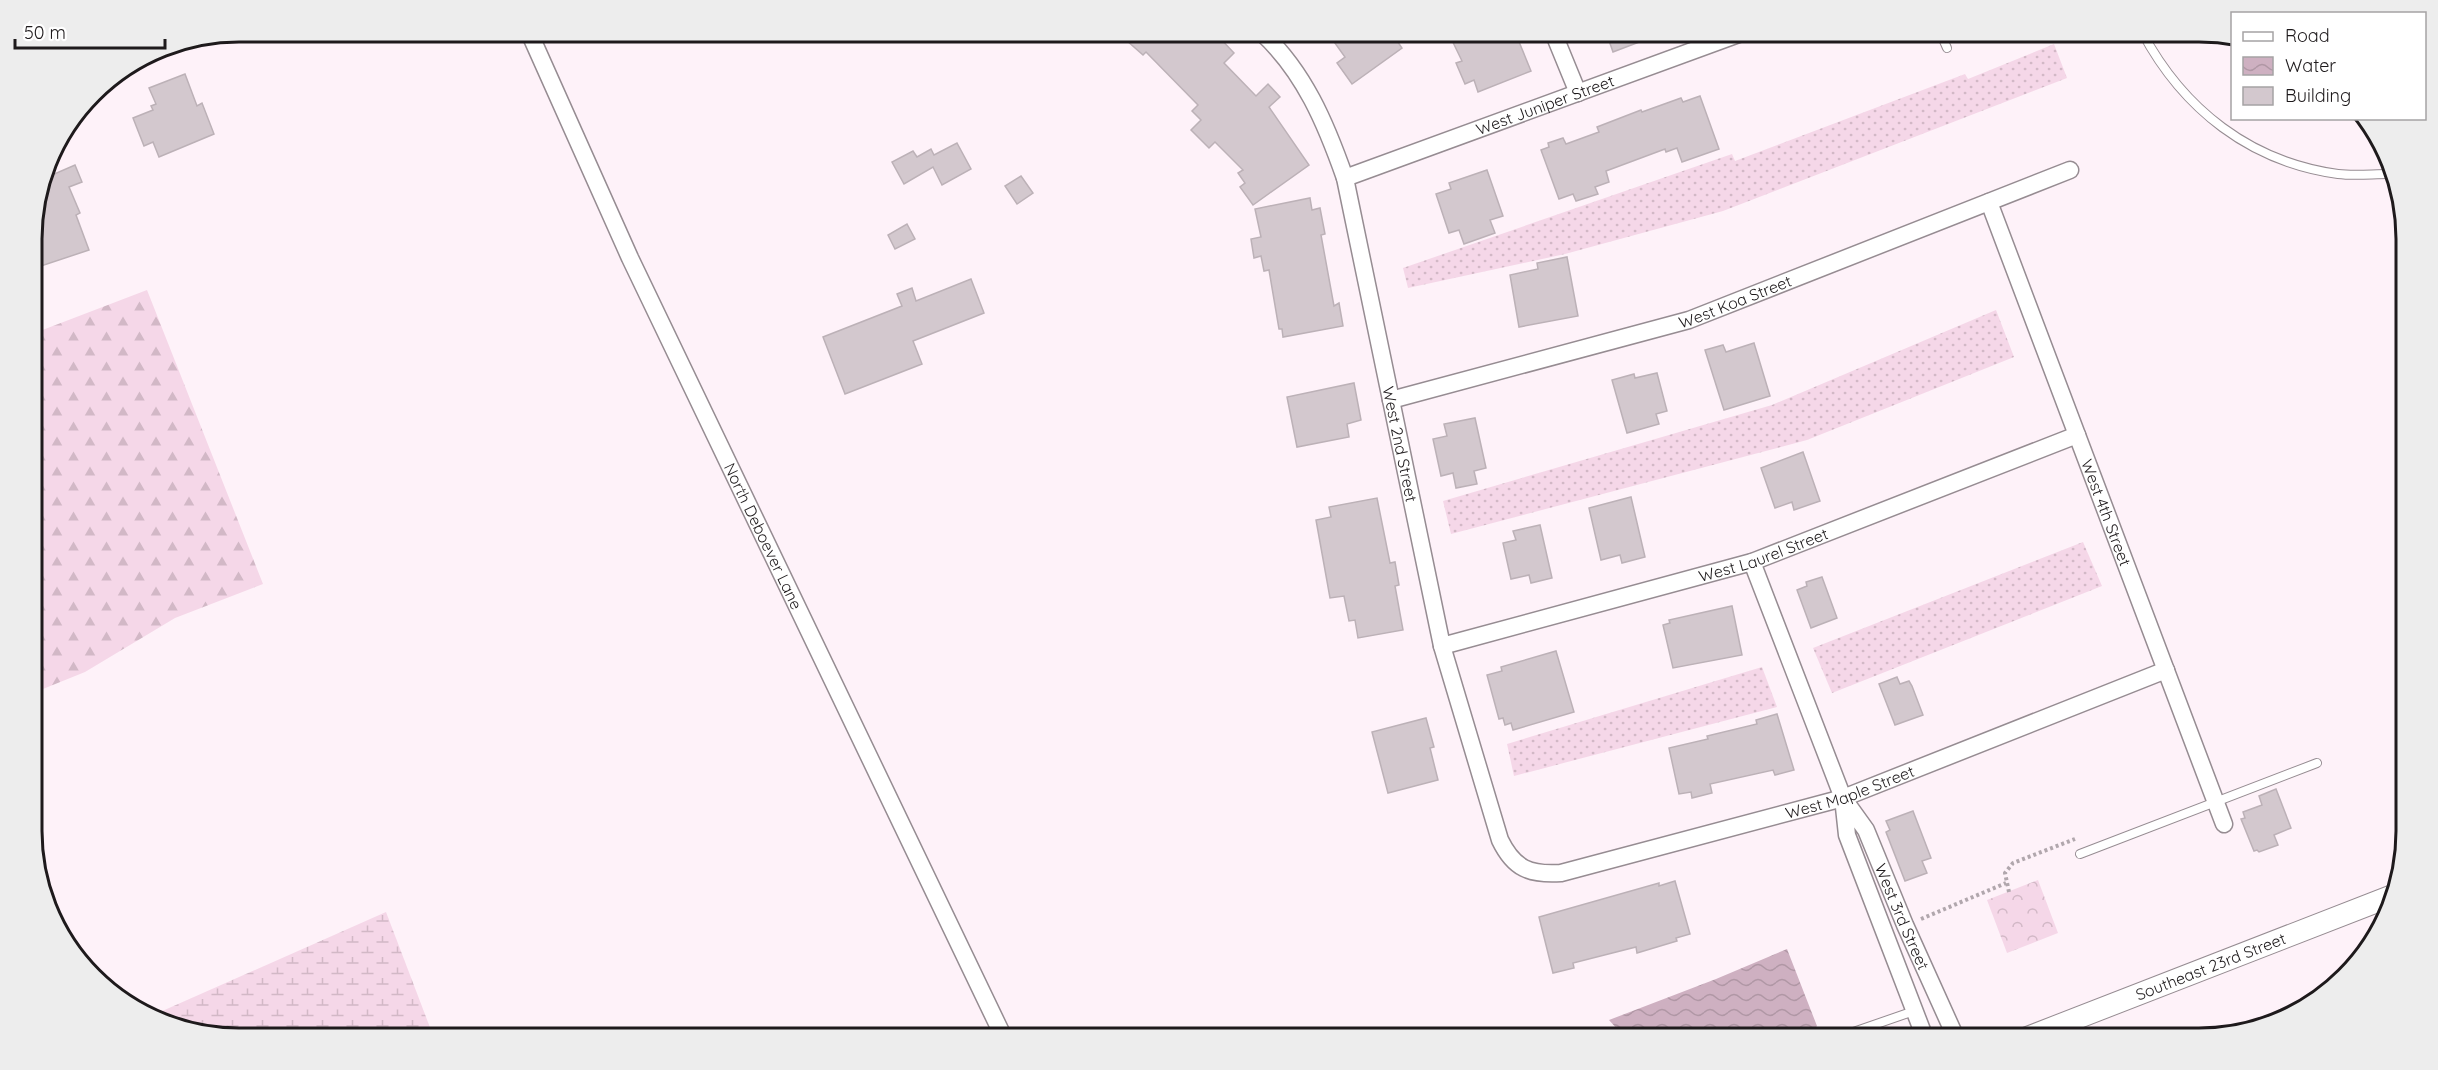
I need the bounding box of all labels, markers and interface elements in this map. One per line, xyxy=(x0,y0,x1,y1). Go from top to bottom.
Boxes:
scale bar xyxy=(15,12,165,50)
legend xyxy=(2231,12,2426,120)
text: 50 m xyxy=(24,21,66,44)
text: Road xyxy=(2285,24,2330,47)
text: Water xyxy=(2285,54,2336,77)
street label: West Juniper Street xyxy=(1473,70,1617,139)
text: Building xyxy=(2285,84,2351,107)
street label: West Koa Street xyxy=(1676,271,1794,332)
street label: West 2nd Street xyxy=(1378,385,1422,504)
street label: West 4th Street xyxy=(2077,456,2136,569)
street label: North Deboever Lane xyxy=(720,460,807,613)
street label: West Laurel Street xyxy=(1696,523,1831,586)
street label: West Maple Street xyxy=(1783,761,1917,823)
street label: West 3rd Street xyxy=(1871,861,1934,973)
street label: Southeast 23rd Street xyxy=(2133,928,2288,1004)

